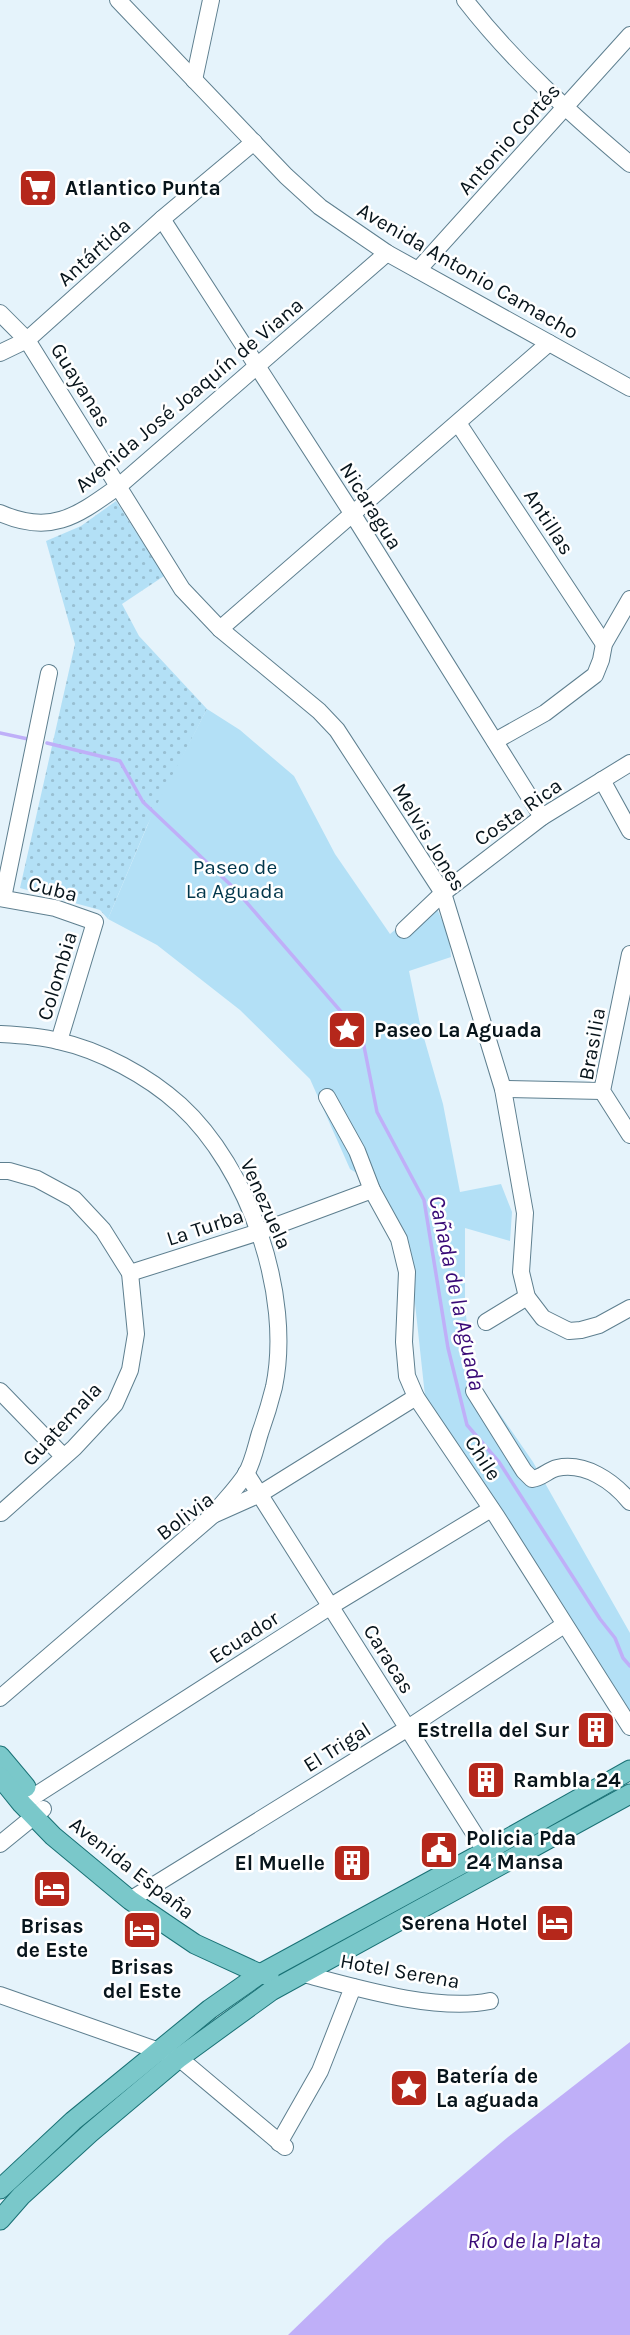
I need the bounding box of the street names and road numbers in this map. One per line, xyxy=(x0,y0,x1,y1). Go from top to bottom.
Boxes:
street label: Antonio Cortés xyxy=(453,79,565,199)
street label: Avenida Antonio Camacho xyxy=(353,198,583,344)
street label: Antártida xyxy=(53,213,135,291)
street label: Avenida José Joaquín de Viana xyxy=(70,293,308,497)
street label: Guayanas xyxy=(46,339,116,431)
street label: Nicaragua xyxy=(335,458,407,554)
street label: Antillas xyxy=(519,485,579,559)
street label: Costa Rica xyxy=(470,773,566,851)
street label: Melvis Jones xyxy=(387,779,471,895)
street label: Cuba xyxy=(26,871,80,907)
street label: Colombia xyxy=(32,929,82,1023)
street label: Brasilia xyxy=(574,1006,610,1082)
street label: Venezuela xyxy=(235,1155,297,1253)
street label: La Turba xyxy=(163,1203,247,1251)
street label: Guatemala xyxy=(17,1377,107,1471)
street label: Chile xyxy=(460,1431,506,1485)
street label: Bolivia xyxy=(152,1487,218,1545)
street label: Ecuador xyxy=(205,1605,284,1668)
street label: Caracas xyxy=(358,1620,420,1698)
street label: El Trigal xyxy=(299,1717,375,1777)
street label: Avenida España xyxy=(65,1812,199,1924)
street label: Hotel Serena xyxy=(338,1949,462,1993)

